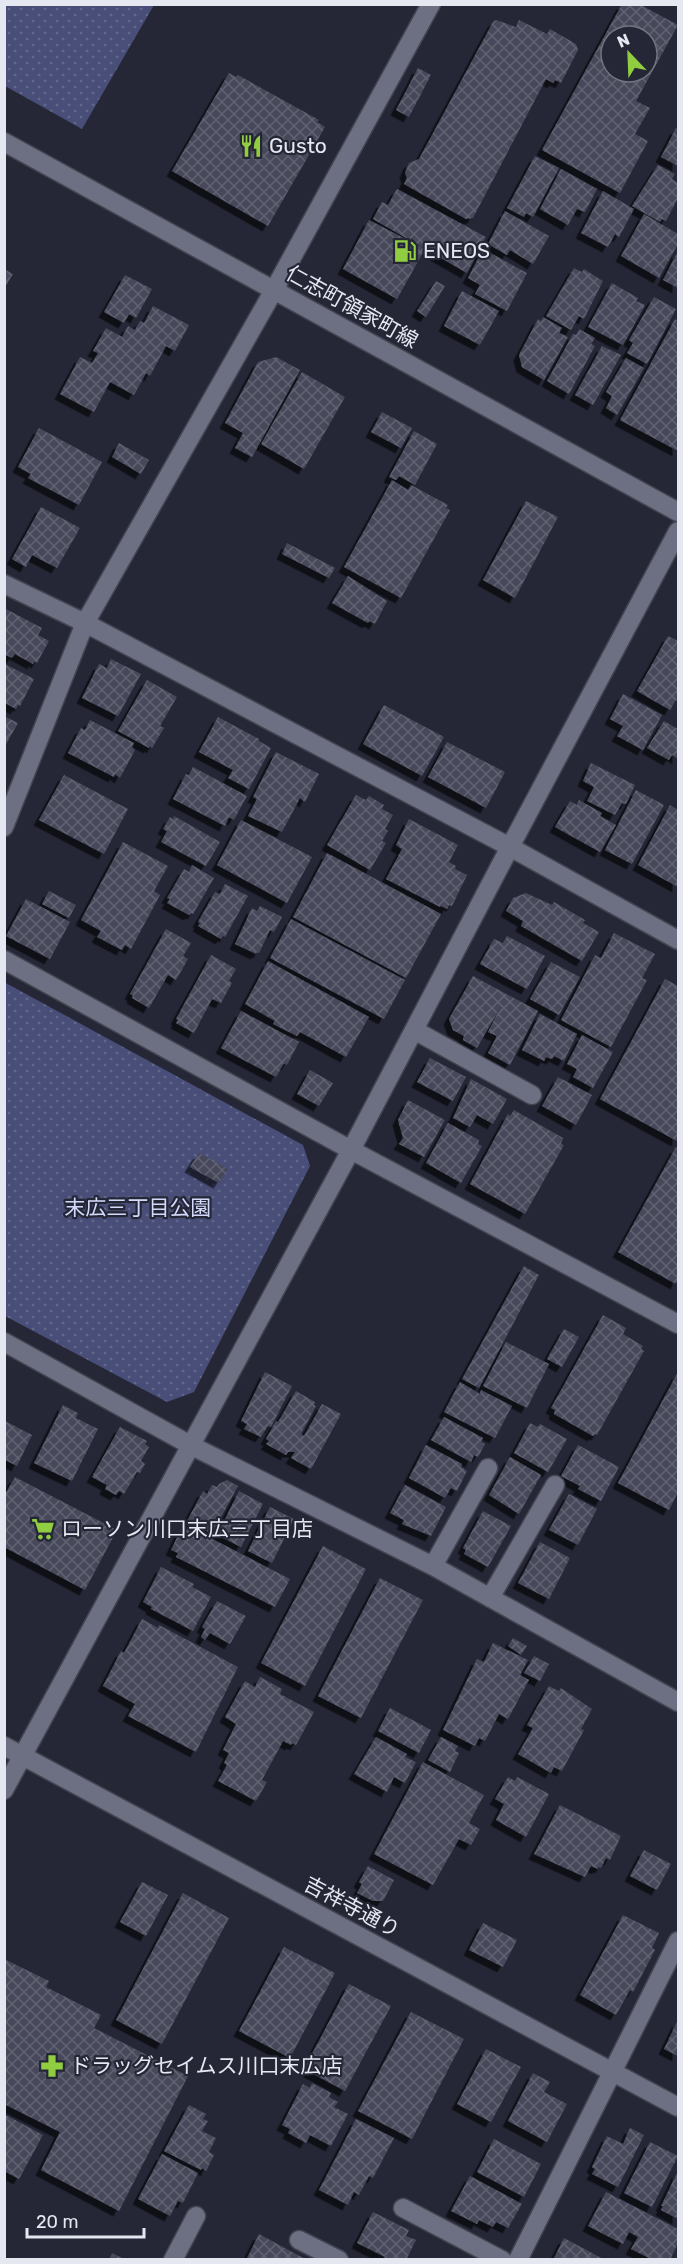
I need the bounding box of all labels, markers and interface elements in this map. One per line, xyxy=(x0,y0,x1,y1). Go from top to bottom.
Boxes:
north arrow xyxy=(599,24,659,84)
text: N xyxy=(614,30,632,52)
restaurant icon: Gusto xyxy=(238,133,264,159)
place label: Gusto xyxy=(269,133,327,158)
fuel station icon: ENEOS xyxy=(392,238,418,264)
place label: ENEOS xyxy=(423,238,490,263)
street label: 仁志町領家町線 xyxy=(282,260,423,353)
park label: 末広三丁目公園 xyxy=(65,1195,212,1220)
supermarket icon: ローソン川口末広三丁目店 xyxy=(30,1516,56,1542)
place label: ローソン川口末広三丁目店 xyxy=(61,1516,313,1541)
street label: 吉祥寺通り xyxy=(300,1871,404,1942)
pharmacy icon: ドラッグセイムス川口末広店 xyxy=(39,2053,65,2079)
place label: ドラッグセイムス川口末広店 xyxy=(70,2053,343,2078)
scale bar xyxy=(27,2201,144,2239)
text: 20 m xyxy=(36,2211,78,2233)

